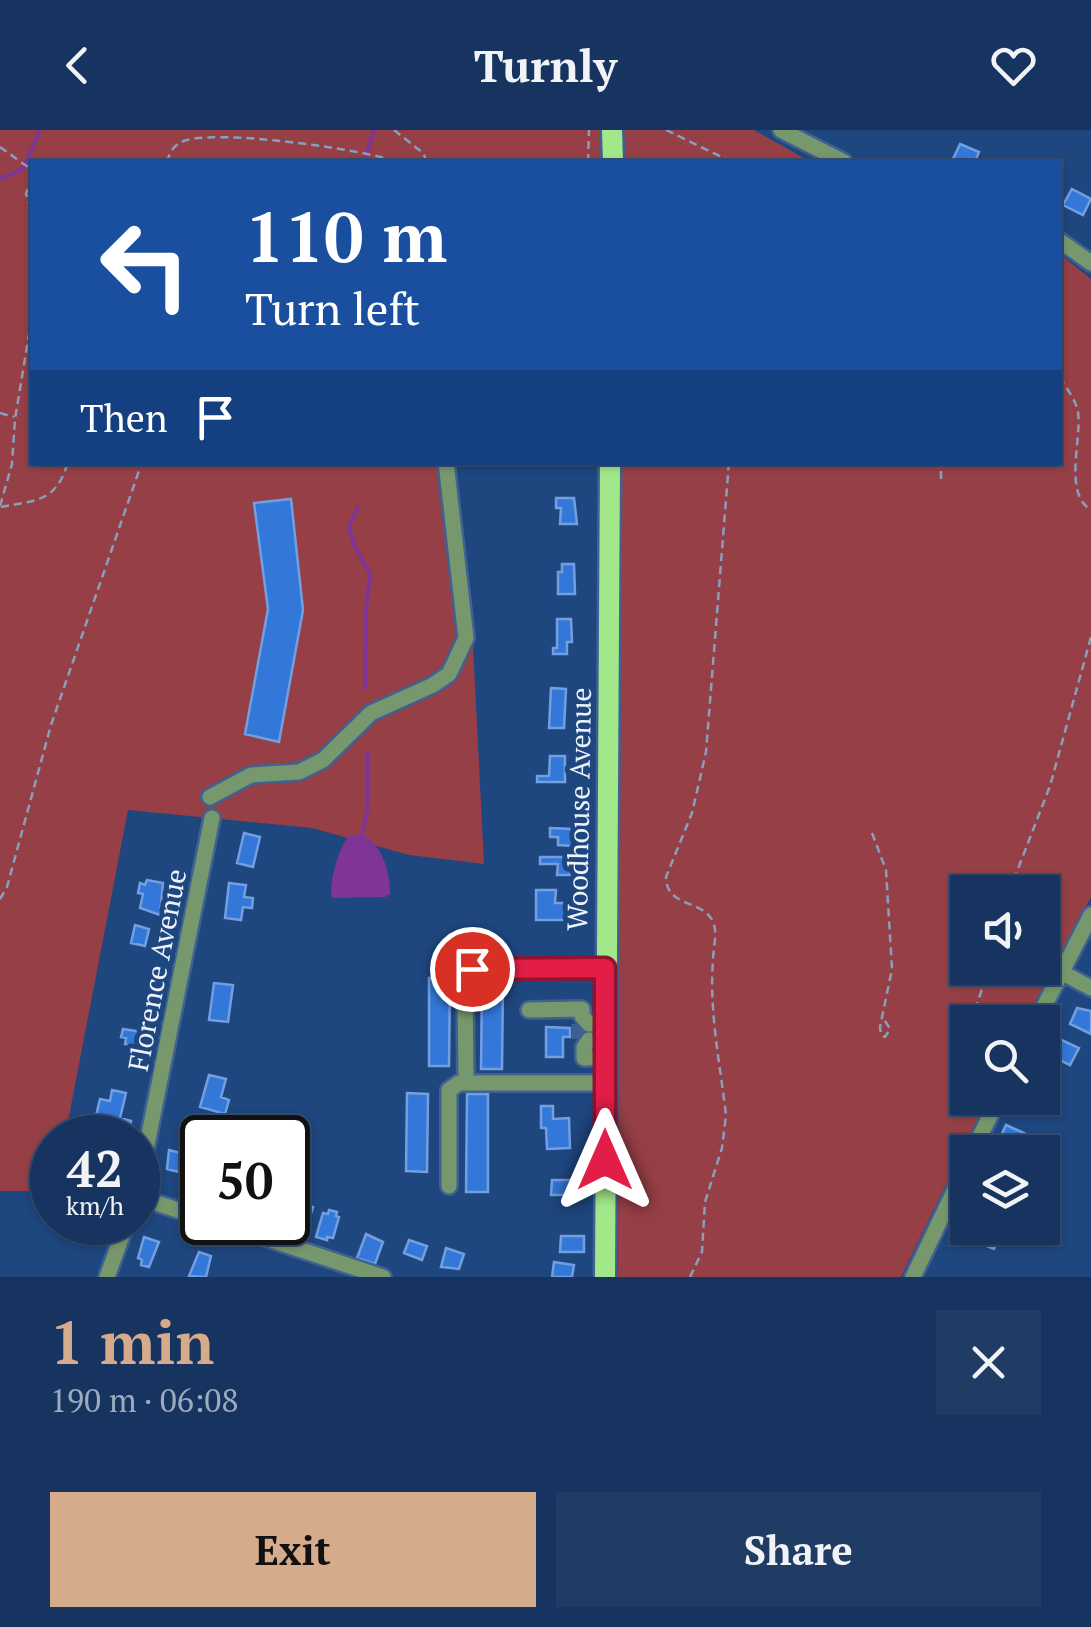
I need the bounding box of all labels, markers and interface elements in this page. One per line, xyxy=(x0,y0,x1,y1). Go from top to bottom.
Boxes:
text: Turnly xyxy=(474,35,617,95)
icon: back xyxy=(50,38,105,93)
icon: heart xyxy=(986,38,1041,93)
text: 110 m xyxy=(245,189,447,282)
icon: left xyxy=(80,200,210,330)
text: Turn left xyxy=(245,278,420,338)
icon: arrive xyxy=(188,390,243,445)
text: Then xyxy=(80,393,168,443)
street label: Woodhouse Avenue xyxy=(558,687,599,931)
street label: Florence Avenue xyxy=(119,866,194,1074)
map controls xyxy=(950,875,1060,1245)
button: sound xyxy=(950,875,1060,985)
pin xyxy=(430,927,515,1012)
icon: arrive xyxy=(445,942,500,997)
button: search xyxy=(950,1005,1060,1115)
position arrow xyxy=(553,1108,657,1212)
speed limit sign: 50 xyxy=(180,1115,310,1245)
text: 42 xyxy=(67,1135,123,1201)
button: layers xyxy=(950,1135,1060,1245)
text: km/h xyxy=(66,1189,124,1222)
text: 1 min xyxy=(50,1302,214,1381)
button: close xyxy=(936,1310,1041,1415)
text: 190 m · 06:08 xyxy=(50,1379,238,1421)
button: Exit xyxy=(50,1492,536,1607)
button: Share xyxy=(556,1492,1041,1607)

